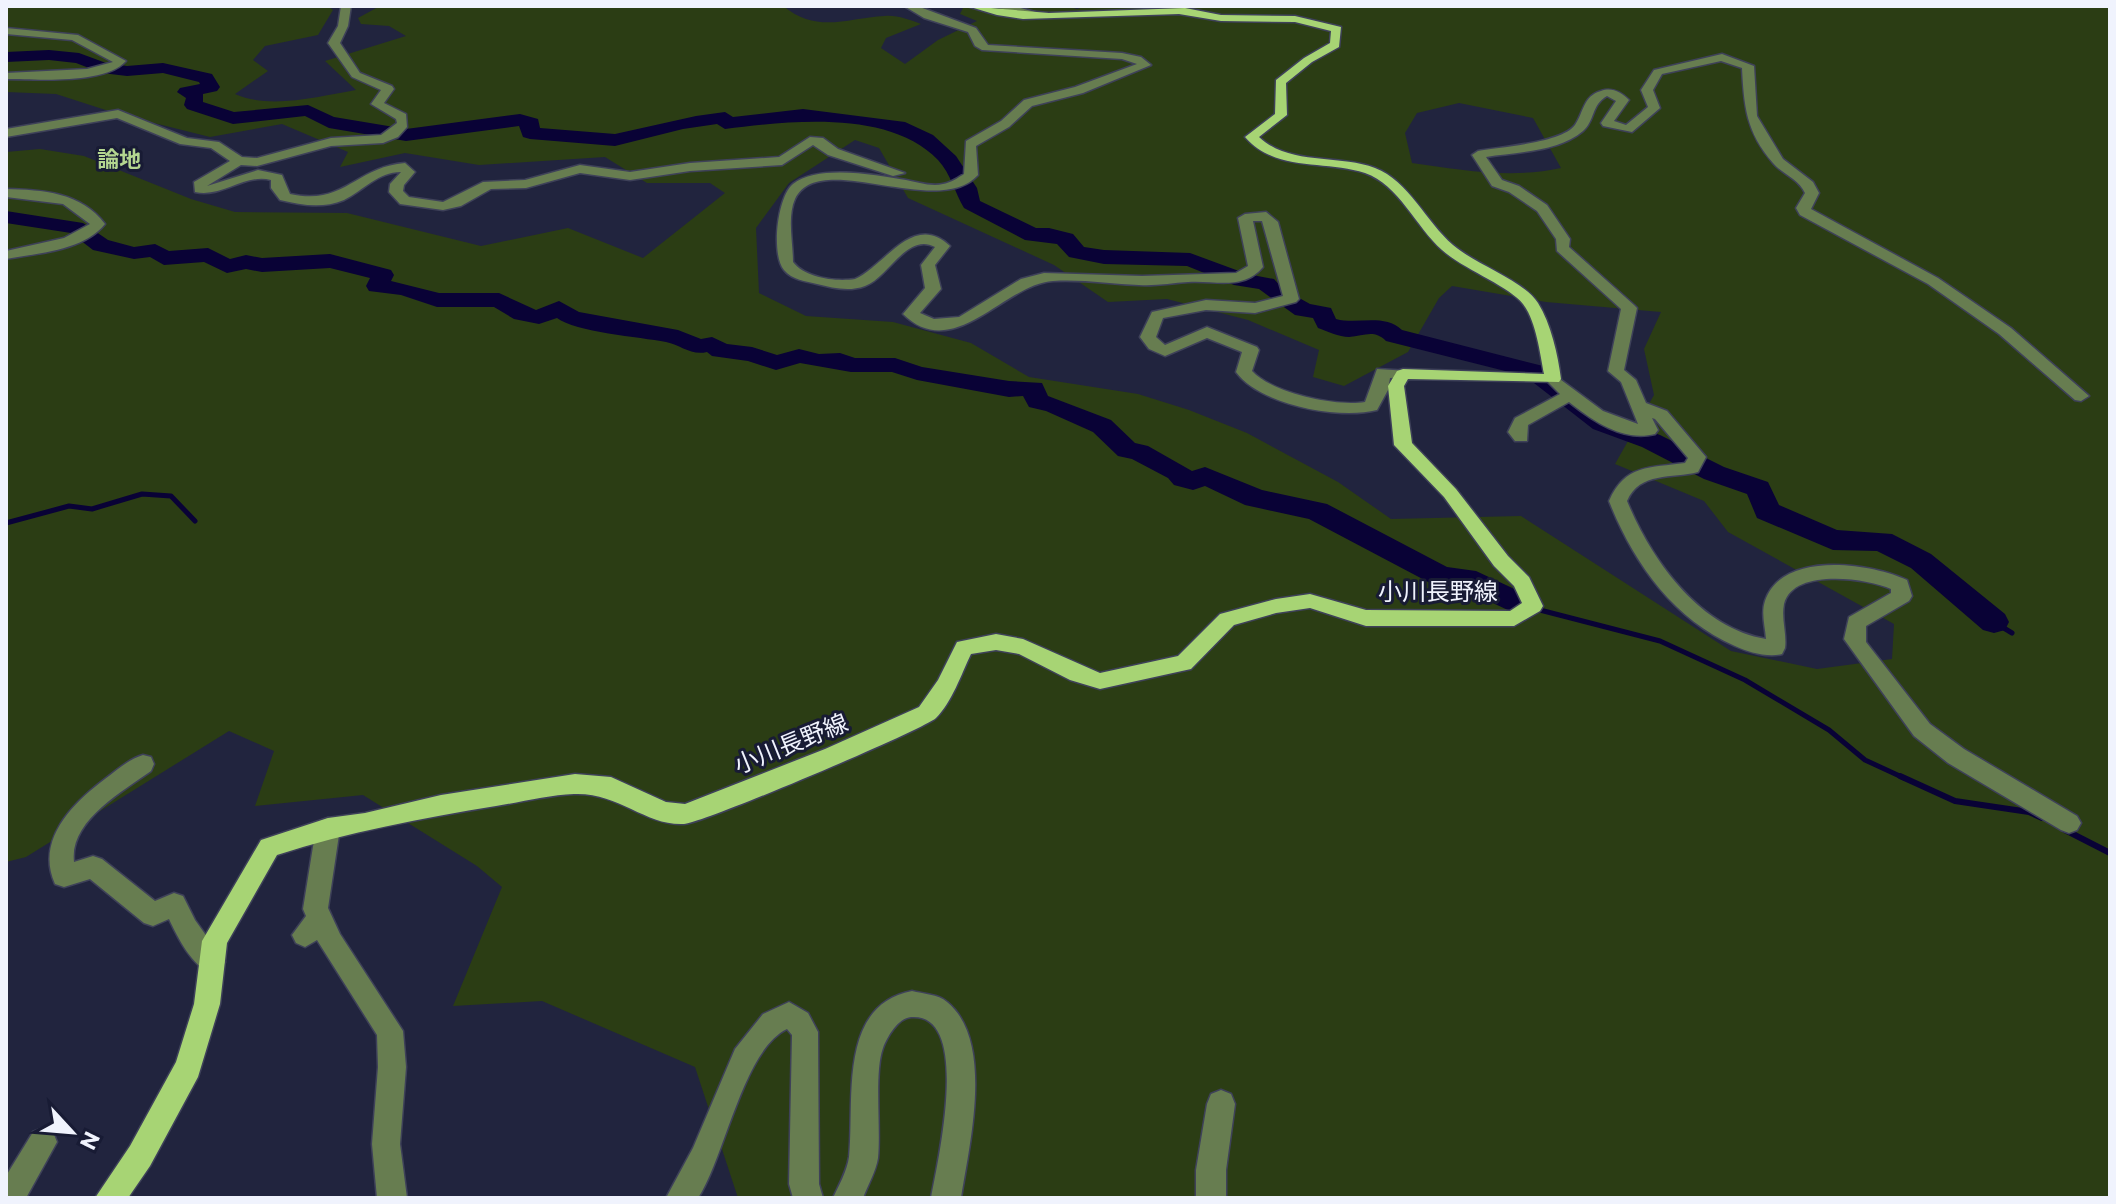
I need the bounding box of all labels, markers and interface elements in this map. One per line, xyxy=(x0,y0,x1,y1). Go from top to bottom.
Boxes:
district label: 論地 xyxy=(97,145,141,172)
street label: 小川長野線 xyxy=(1378,576,1498,605)
street label: 小川長野線 xyxy=(729,707,852,779)
north arrow xyxy=(32,1092,112,1172)
text: N xyxy=(75,1128,106,1154)

